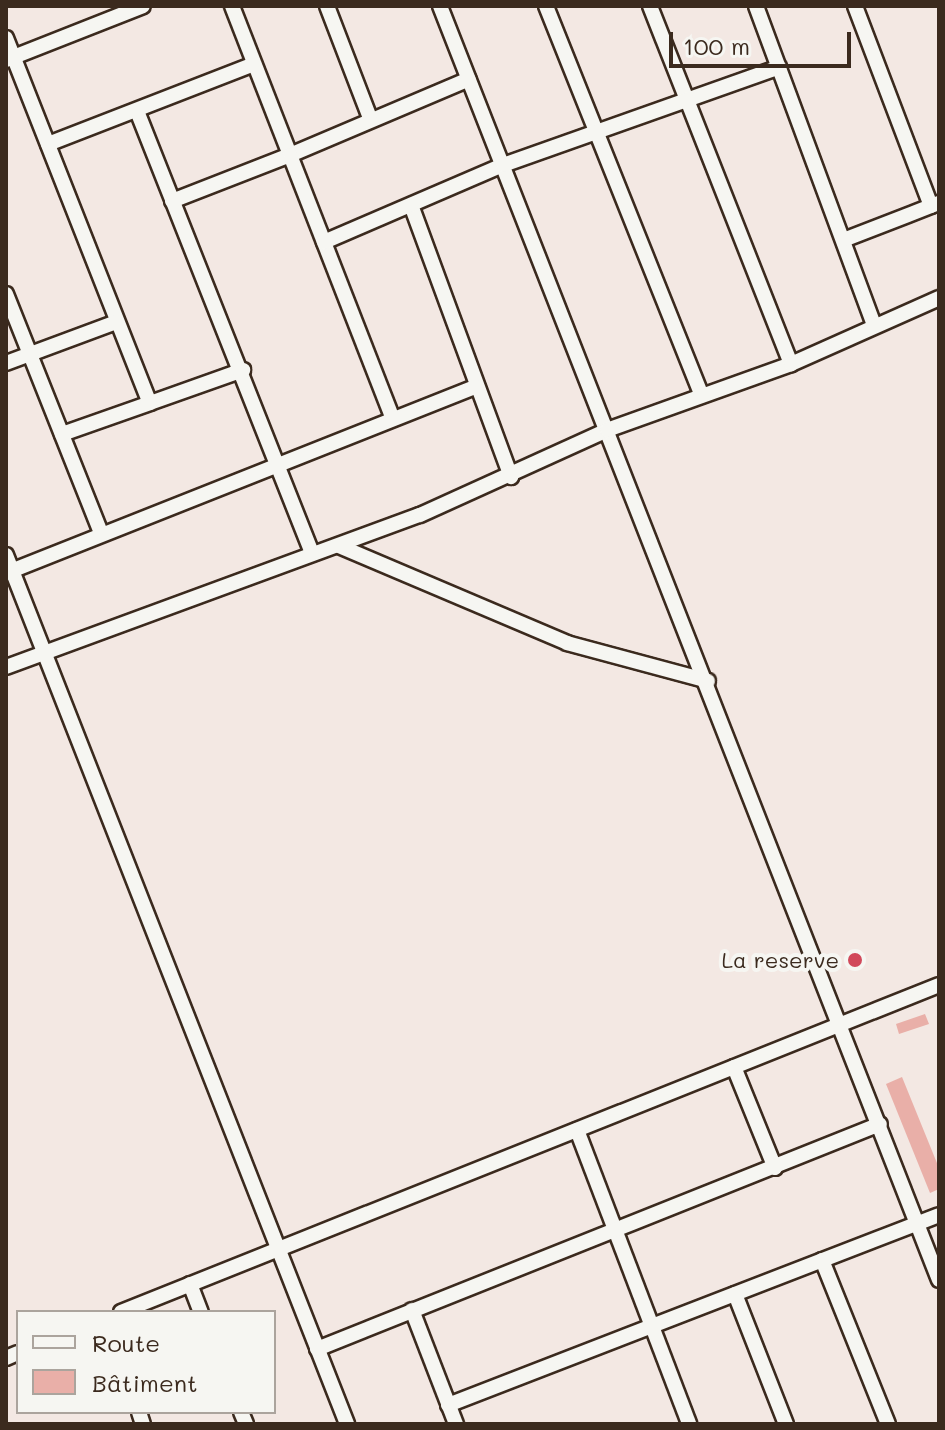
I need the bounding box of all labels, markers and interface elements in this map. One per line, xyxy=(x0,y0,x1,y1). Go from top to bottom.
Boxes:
scale bar xyxy=(673,16,855,66)
text: 100 m xyxy=(683,30,750,61)
place label: La reserve xyxy=(721,947,839,973)
marker: La reserve xyxy=(846,951,864,969)
legend xyxy=(16,1310,276,1414)
text: Route xyxy=(92,1327,160,1358)
text: Bâtiment xyxy=(92,1367,198,1398)

